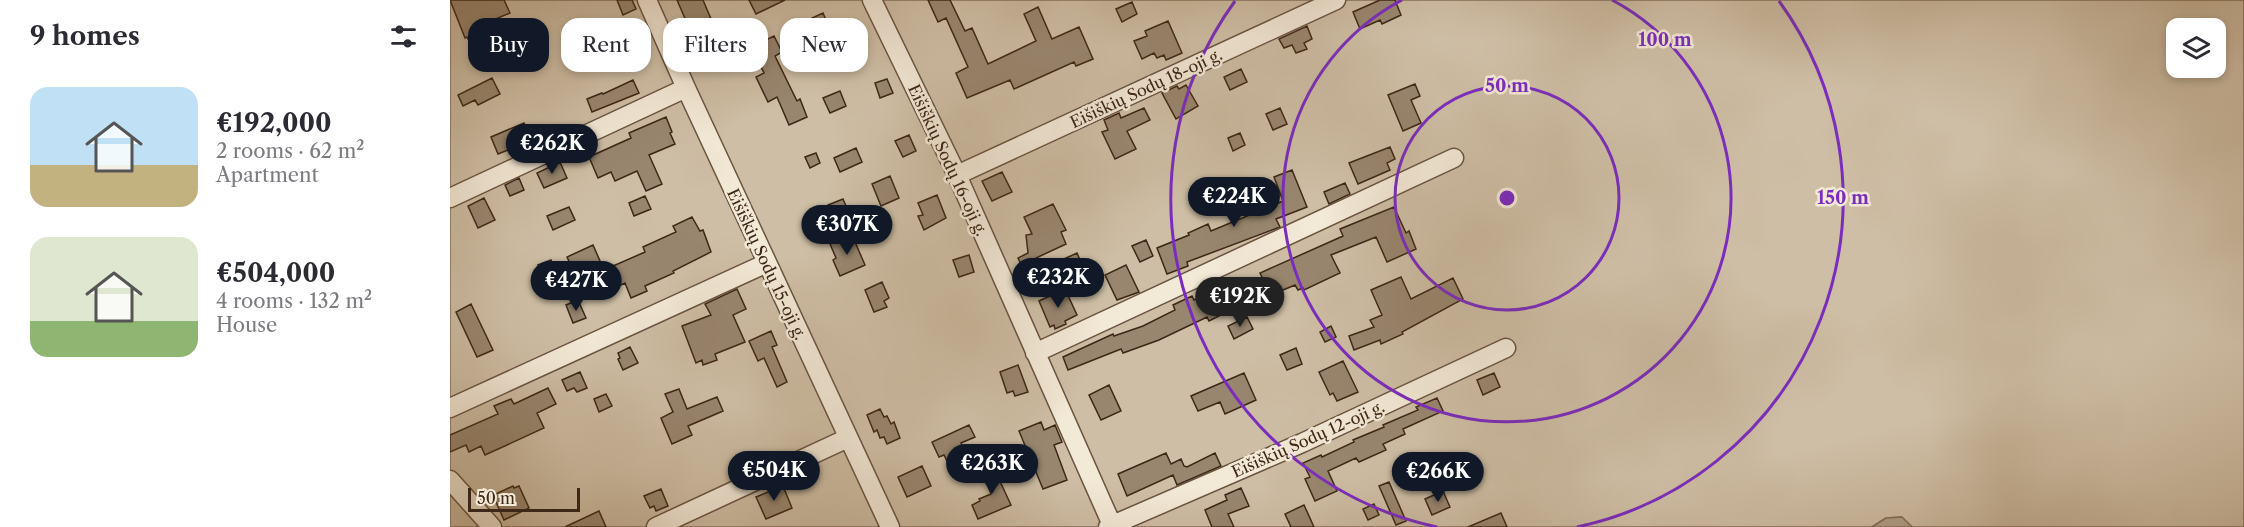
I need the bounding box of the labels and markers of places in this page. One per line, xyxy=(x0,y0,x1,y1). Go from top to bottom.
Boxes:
pin: €262K xyxy=(510,124,594,175)
pin: €224K xyxy=(1192,177,1276,228)
centre of rings xyxy=(1497,188,1517,208)
pin: €307K xyxy=(805,205,889,256)
pin: €232K xyxy=(1016,258,1100,309)
pin: €427K xyxy=(534,261,618,312)
pin: €192K xyxy=(1198,277,1282,328)
pin: €263K xyxy=(950,444,1034,495)
pin: €504K xyxy=(732,451,816,502)
pin: €266K xyxy=(1396,452,1480,503)

